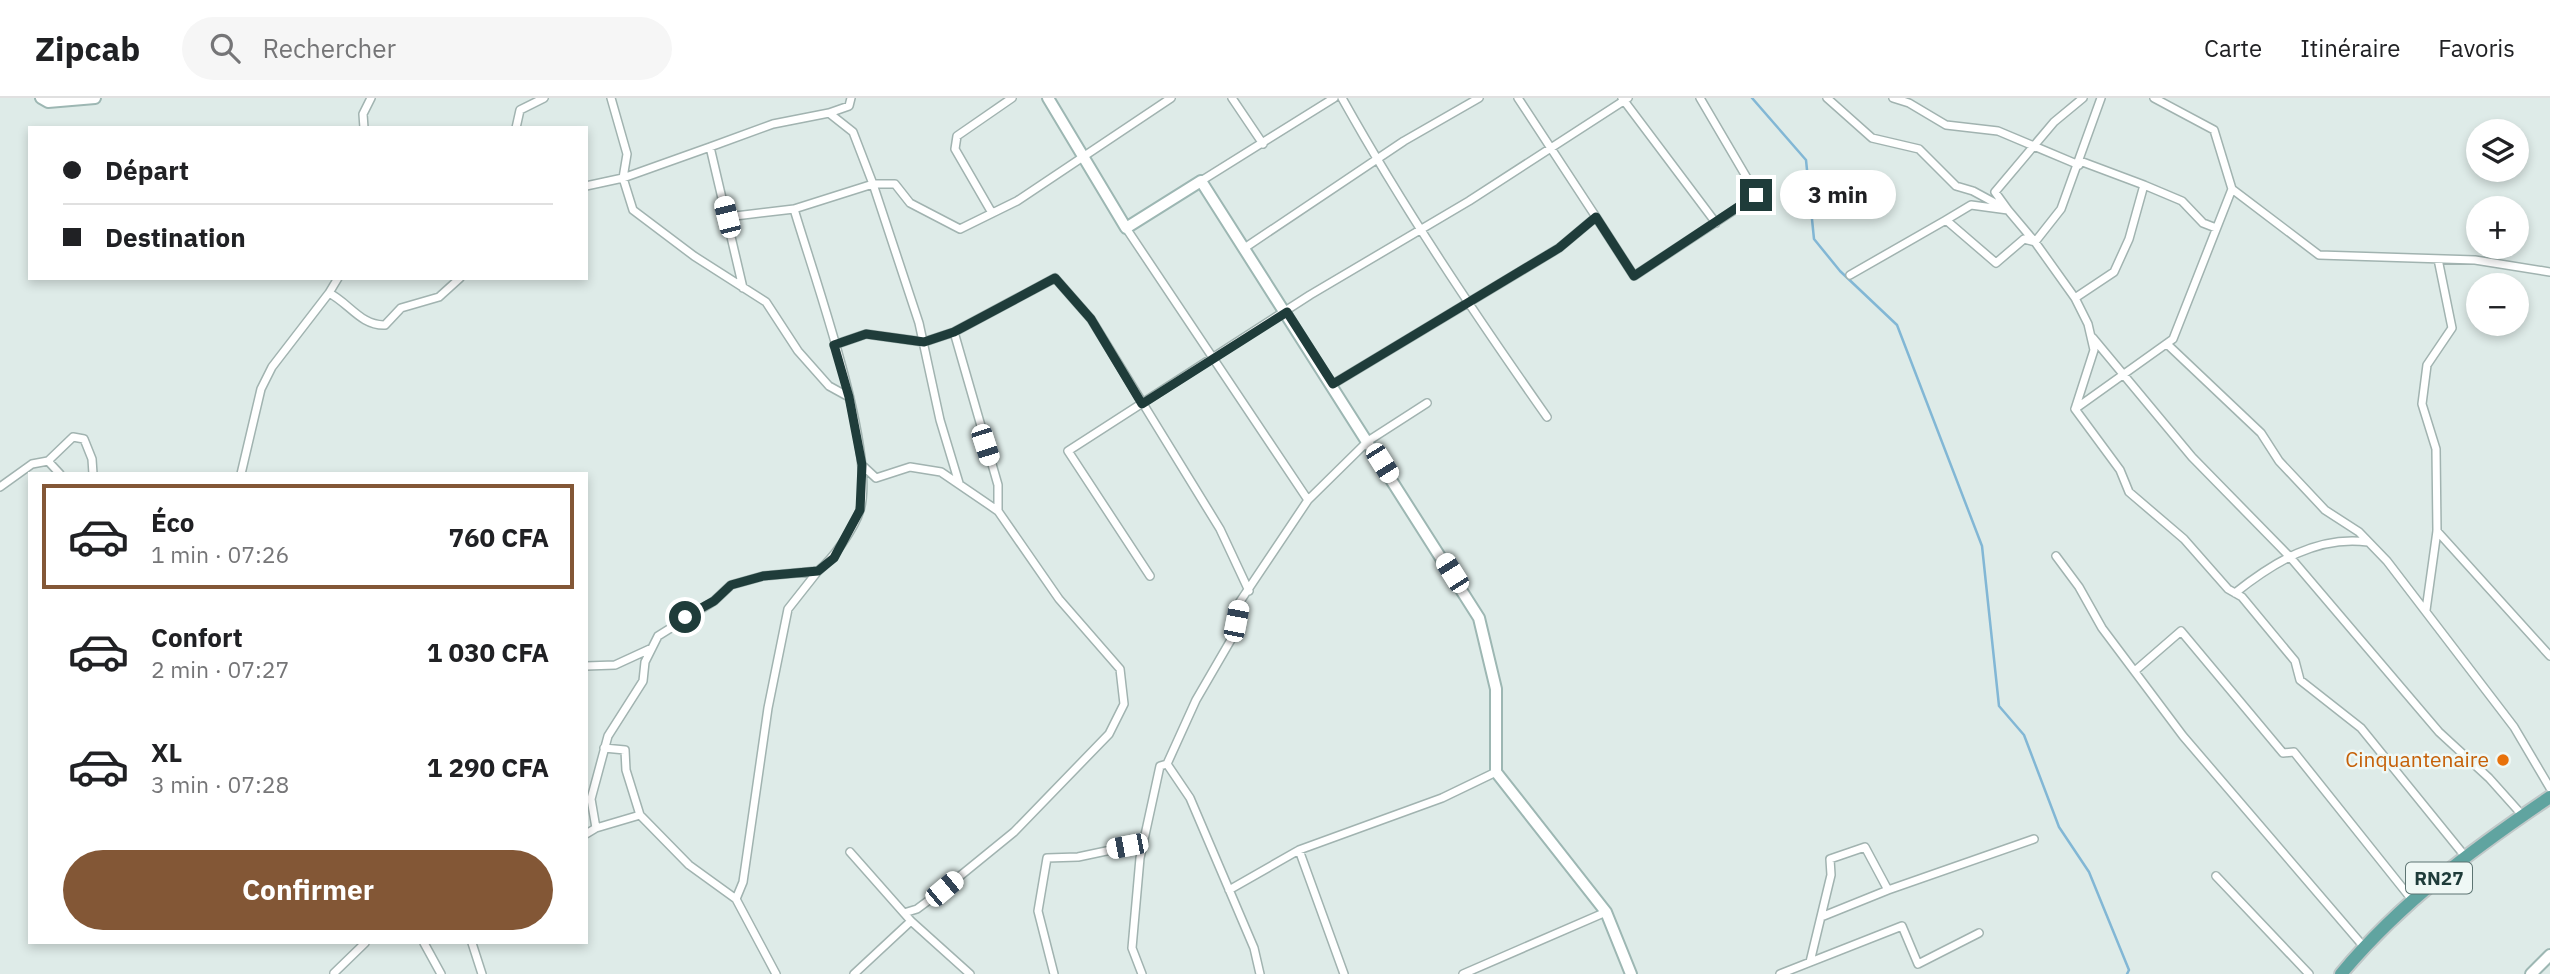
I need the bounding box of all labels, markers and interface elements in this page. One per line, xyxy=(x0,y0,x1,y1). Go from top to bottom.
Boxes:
search box xyxy=(182,17,672,80)
text: Zipcab xyxy=(35,27,140,70)
icon: search xyxy=(206,29,244,67)
text: Rechercher xyxy=(262,31,396,65)
text: Carte xyxy=(2204,32,2262,64)
text: Itinéraire xyxy=(2300,32,2400,64)
text: Favoris xyxy=(2438,32,2515,64)
map controls xyxy=(2466,119,2529,336)
button: layers xyxy=(2466,119,2529,182)
text: Départ xyxy=(105,153,189,187)
callout: 3 min xyxy=(1780,170,1896,220)
route end xyxy=(1740,179,1772,211)
text: 3 min xyxy=(1808,179,1868,209)
car xyxy=(712,194,743,240)
button: + xyxy=(2466,196,2529,259)
text: Destination xyxy=(105,220,246,254)
button: − xyxy=(2466,273,2529,336)
car xyxy=(969,422,1002,468)
car xyxy=(1362,440,1403,486)
icon: car xyxy=(67,505,130,568)
text: Éco xyxy=(151,505,195,539)
text: 760 CFA xyxy=(448,520,549,554)
text: 1 min · 07:26 xyxy=(151,539,289,569)
car xyxy=(1432,550,1473,596)
car xyxy=(1222,598,1251,644)
route start xyxy=(669,601,701,633)
icon: car xyxy=(67,620,130,683)
text: Confort xyxy=(151,620,243,654)
text: 1 030 CFA xyxy=(427,635,549,669)
text: 2 min · 07:27 xyxy=(151,654,289,684)
icon: car xyxy=(67,735,130,798)
text: XL xyxy=(151,735,182,769)
place label: Cinquantenaire xyxy=(2345,745,2489,773)
text: 1 290 CFA xyxy=(427,750,549,784)
marker: Cinquantenaire xyxy=(2495,752,2511,768)
text: 3 min · 07:28 xyxy=(151,769,289,799)
car xyxy=(1105,832,1150,860)
button: Confirmer xyxy=(63,850,553,930)
road number: RN27 xyxy=(2406,862,2472,894)
car xyxy=(922,867,967,911)

